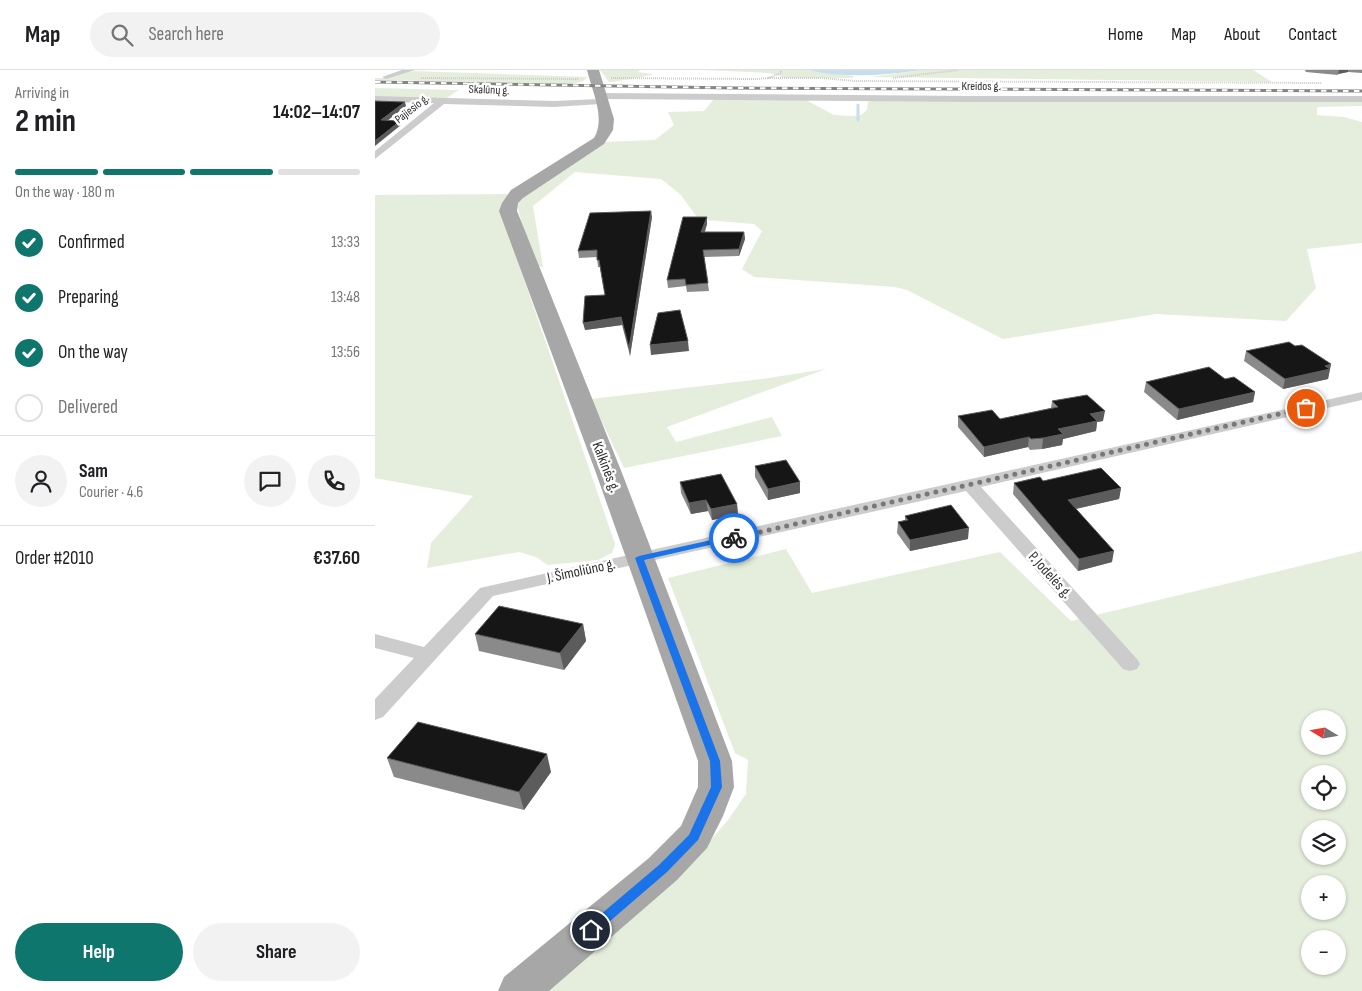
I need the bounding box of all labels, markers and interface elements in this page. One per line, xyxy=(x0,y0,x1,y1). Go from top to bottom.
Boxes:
search box xyxy=(90,12,440,57)
text: Map xyxy=(25,20,60,49)
icon: search xyxy=(108,21,136,49)
text: Search here xyxy=(148,23,224,46)
text: Home xyxy=(1108,24,1143,45)
text: Map xyxy=(1171,24,1196,45)
text: About xyxy=(1224,24,1260,45)
text: Contact xyxy=(1288,24,1337,45)
street label: Kreidos g. xyxy=(962,79,1000,94)
street label: Skalūnų g. xyxy=(468,82,510,98)
text: Arriving in xyxy=(15,84,69,103)
street label: Pajiesio g. xyxy=(392,91,432,127)
text: 14:02–14:07 xyxy=(273,101,360,124)
text: 2 min xyxy=(15,102,76,141)
text: On the way · 180 m xyxy=(15,183,115,202)
icon: check xyxy=(15,229,43,257)
text: Confirmed xyxy=(58,231,125,254)
text: 13:33 xyxy=(331,233,360,252)
icon: check xyxy=(15,284,43,312)
text: Preparing xyxy=(58,286,119,309)
text: 13:48 xyxy=(331,288,360,307)
icon: check xyxy=(15,339,43,367)
text: On the way xyxy=(58,341,128,364)
text: 13:56 xyxy=(331,343,360,362)
pin xyxy=(1285,387,1327,429)
icon: bag xyxy=(1292,394,1320,422)
text: Delivered xyxy=(58,396,118,419)
street label: Kalkinės g. xyxy=(588,439,624,495)
button: person xyxy=(15,455,67,507)
button: chat xyxy=(244,455,296,507)
button: phone xyxy=(308,455,360,507)
text: Sam xyxy=(79,460,108,483)
text: Courier · 4.6 xyxy=(79,483,143,502)
courier xyxy=(709,513,759,563)
icon: bike xyxy=(720,524,748,552)
text: Order #2010 xyxy=(15,547,94,570)
text: €37.60 xyxy=(313,547,360,570)
street label: P. Jodelės g. xyxy=(1024,548,1076,602)
street label: J. Šimoliūno g. xyxy=(544,554,617,588)
north arrow xyxy=(1301,710,1346,755)
map controls xyxy=(1301,710,1346,975)
button: locate xyxy=(1301,765,1346,810)
button: layers xyxy=(1301,820,1346,865)
button: + xyxy=(1301,875,1346,920)
pin xyxy=(570,909,612,951)
icon: home xyxy=(577,916,605,944)
button: Help xyxy=(15,923,183,981)
button: Share xyxy=(193,923,360,981)
button: − xyxy=(1301,930,1346,975)

